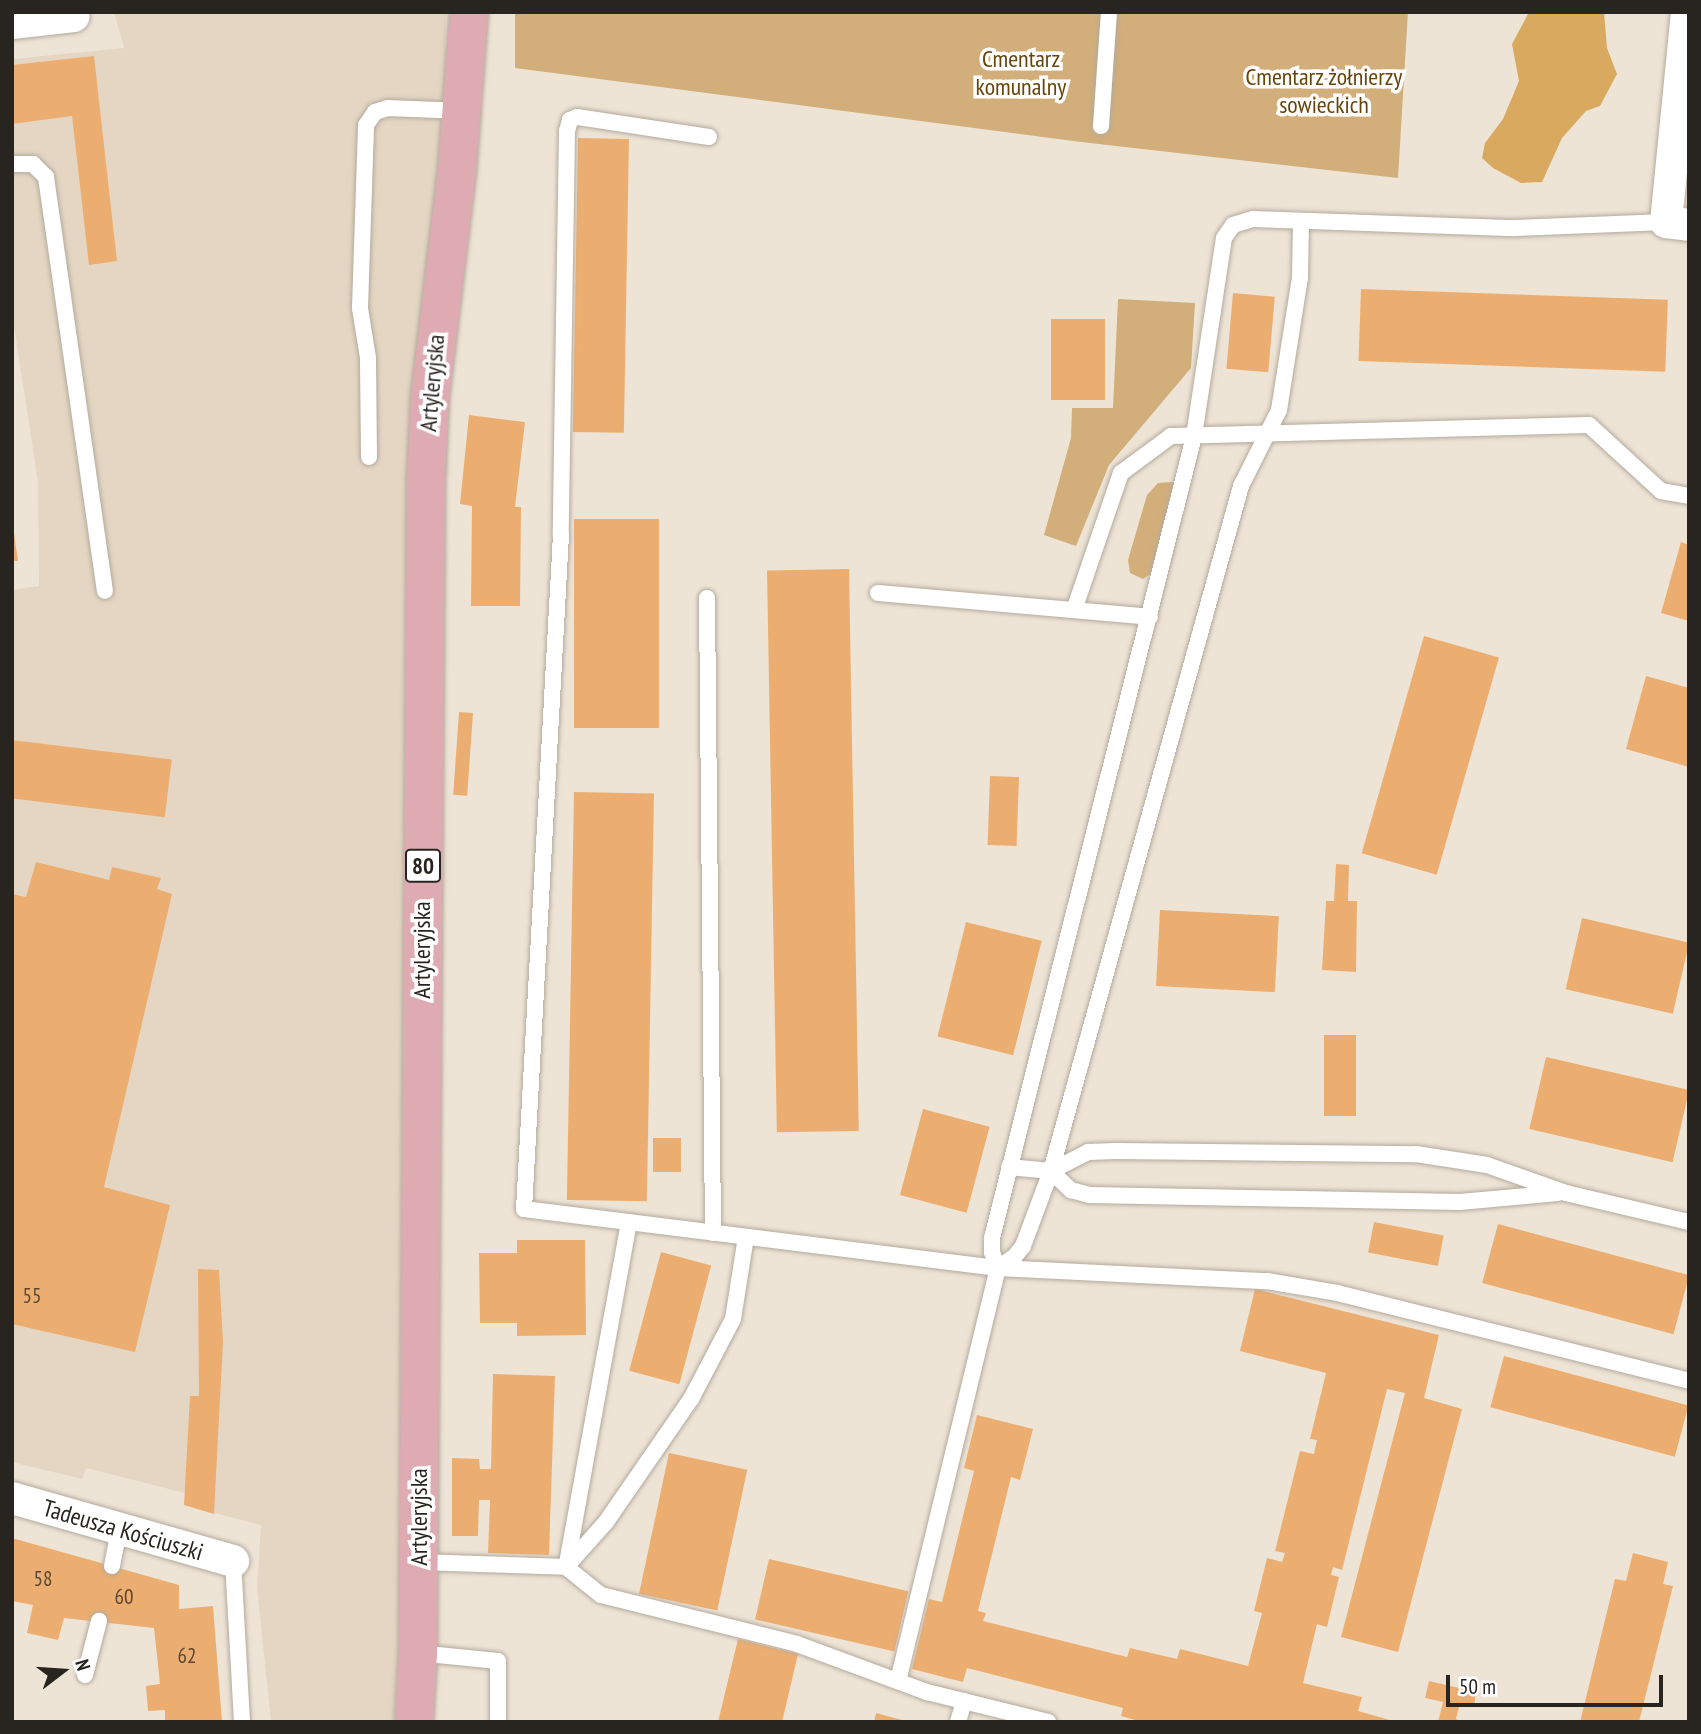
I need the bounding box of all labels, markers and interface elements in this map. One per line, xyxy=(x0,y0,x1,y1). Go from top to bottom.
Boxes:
park label: Cmentarz komunalny xyxy=(976,45,1066,101)
park label: Cmentarz żołnierzy sowieckich xyxy=(1245,63,1403,119)
street label: Artyleryjska xyxy=(413,333,451,433)
road number: 80 xyxy=(404,846,442,886)
street label: Artyleryjska xyxy=(408,901,436,999)
house number: 55 xyxy=(23,1283,41,1309)
street label: Artyleryjska xyxy=(405,1468,433,1566)
street label: Tadeusza Kościuszki xyxy=(40,1493,206,1567)
house number: 58 xyxy=(34,1566,52,1592)
house number: 60 xyxy=(115,1584,133,1610)
north arrow xyxy=(28,1636,98,1706)
house number: 62 xyxy=(178,1643,196,1669)
text: N xyxy=(70,1656,96,1673)
scale bar xyxy=(1449,1660,1666,1704)
text: 50 m xyxy=(1459,1673,1496,1700)

